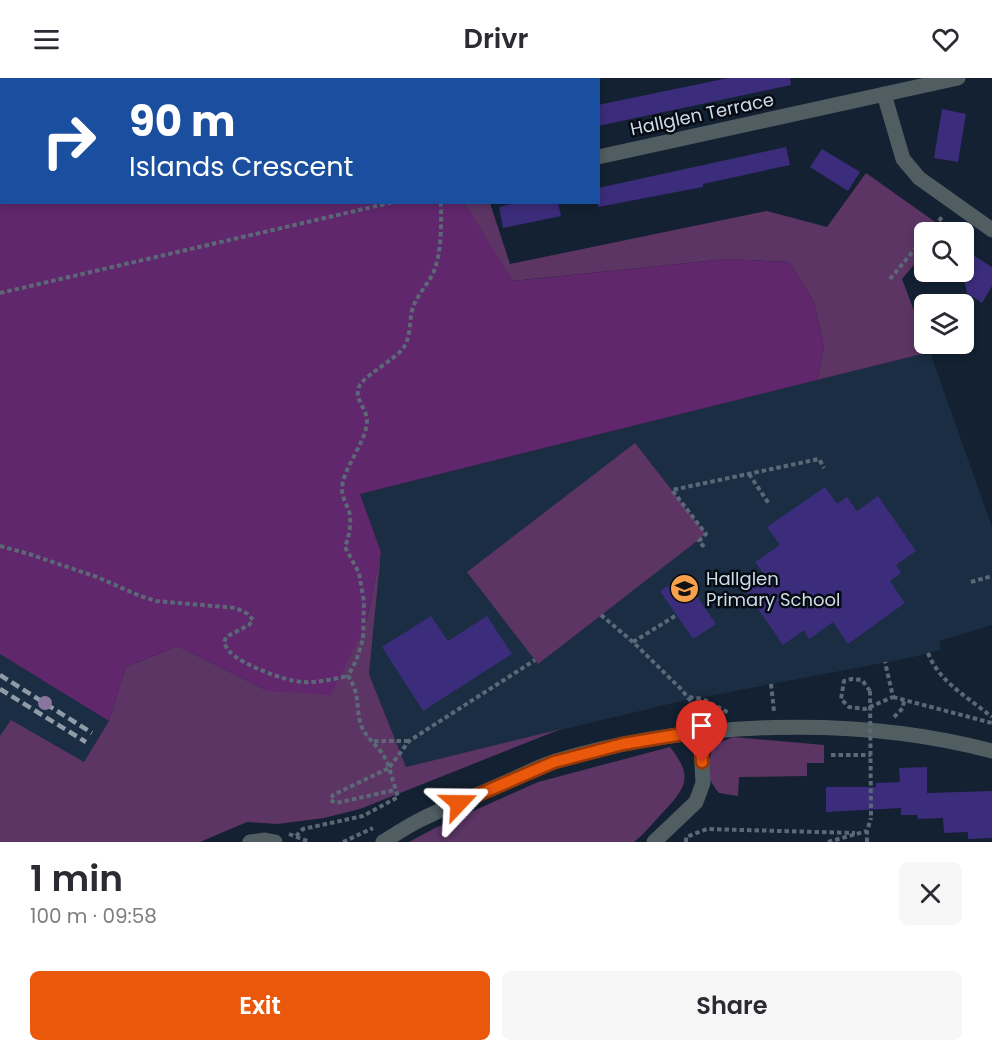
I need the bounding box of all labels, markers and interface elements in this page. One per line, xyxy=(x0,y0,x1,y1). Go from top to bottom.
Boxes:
text: Drivr xyxy=(464,20,528,57)
icon: menu xyxy=(30,23,63,56)
icon: heart xyxy=(929,23,962,56)
street label: Hallglen Terrace xyxy=(628,87,776,141)
text: 90 m xyxy=(129,92,236,151)
icon: right xyxy=(30,102,108,180)
text: Islands Crescent xyxy=(129,148,353,185)
map controls xyxy=(914,222,974,354)
button: search xyxy=(914,222,974,282)
button: layers xyxy=(914,294,974,354)
place label: Hallglen Primary School xyxy=(706,566,840,612)
school or university icon: Hallglen Primary School xyxy=(669,572,701,604)
pin xyxy=(676,700,727,762)
icon: arrive xyxy=(685,709,718,742)
position arrow xyxy=(427,771,491,835)
text: 1 min xyxy=(30,853,123,904)
button: close xyxy=(899,862,962,925)
text: 100 m · 09:58 xyxy=(30,902,157,930)
button: Exit xyxy=(30,971,490,1040)
button: Share xyxy=(502,971,962,1040)

